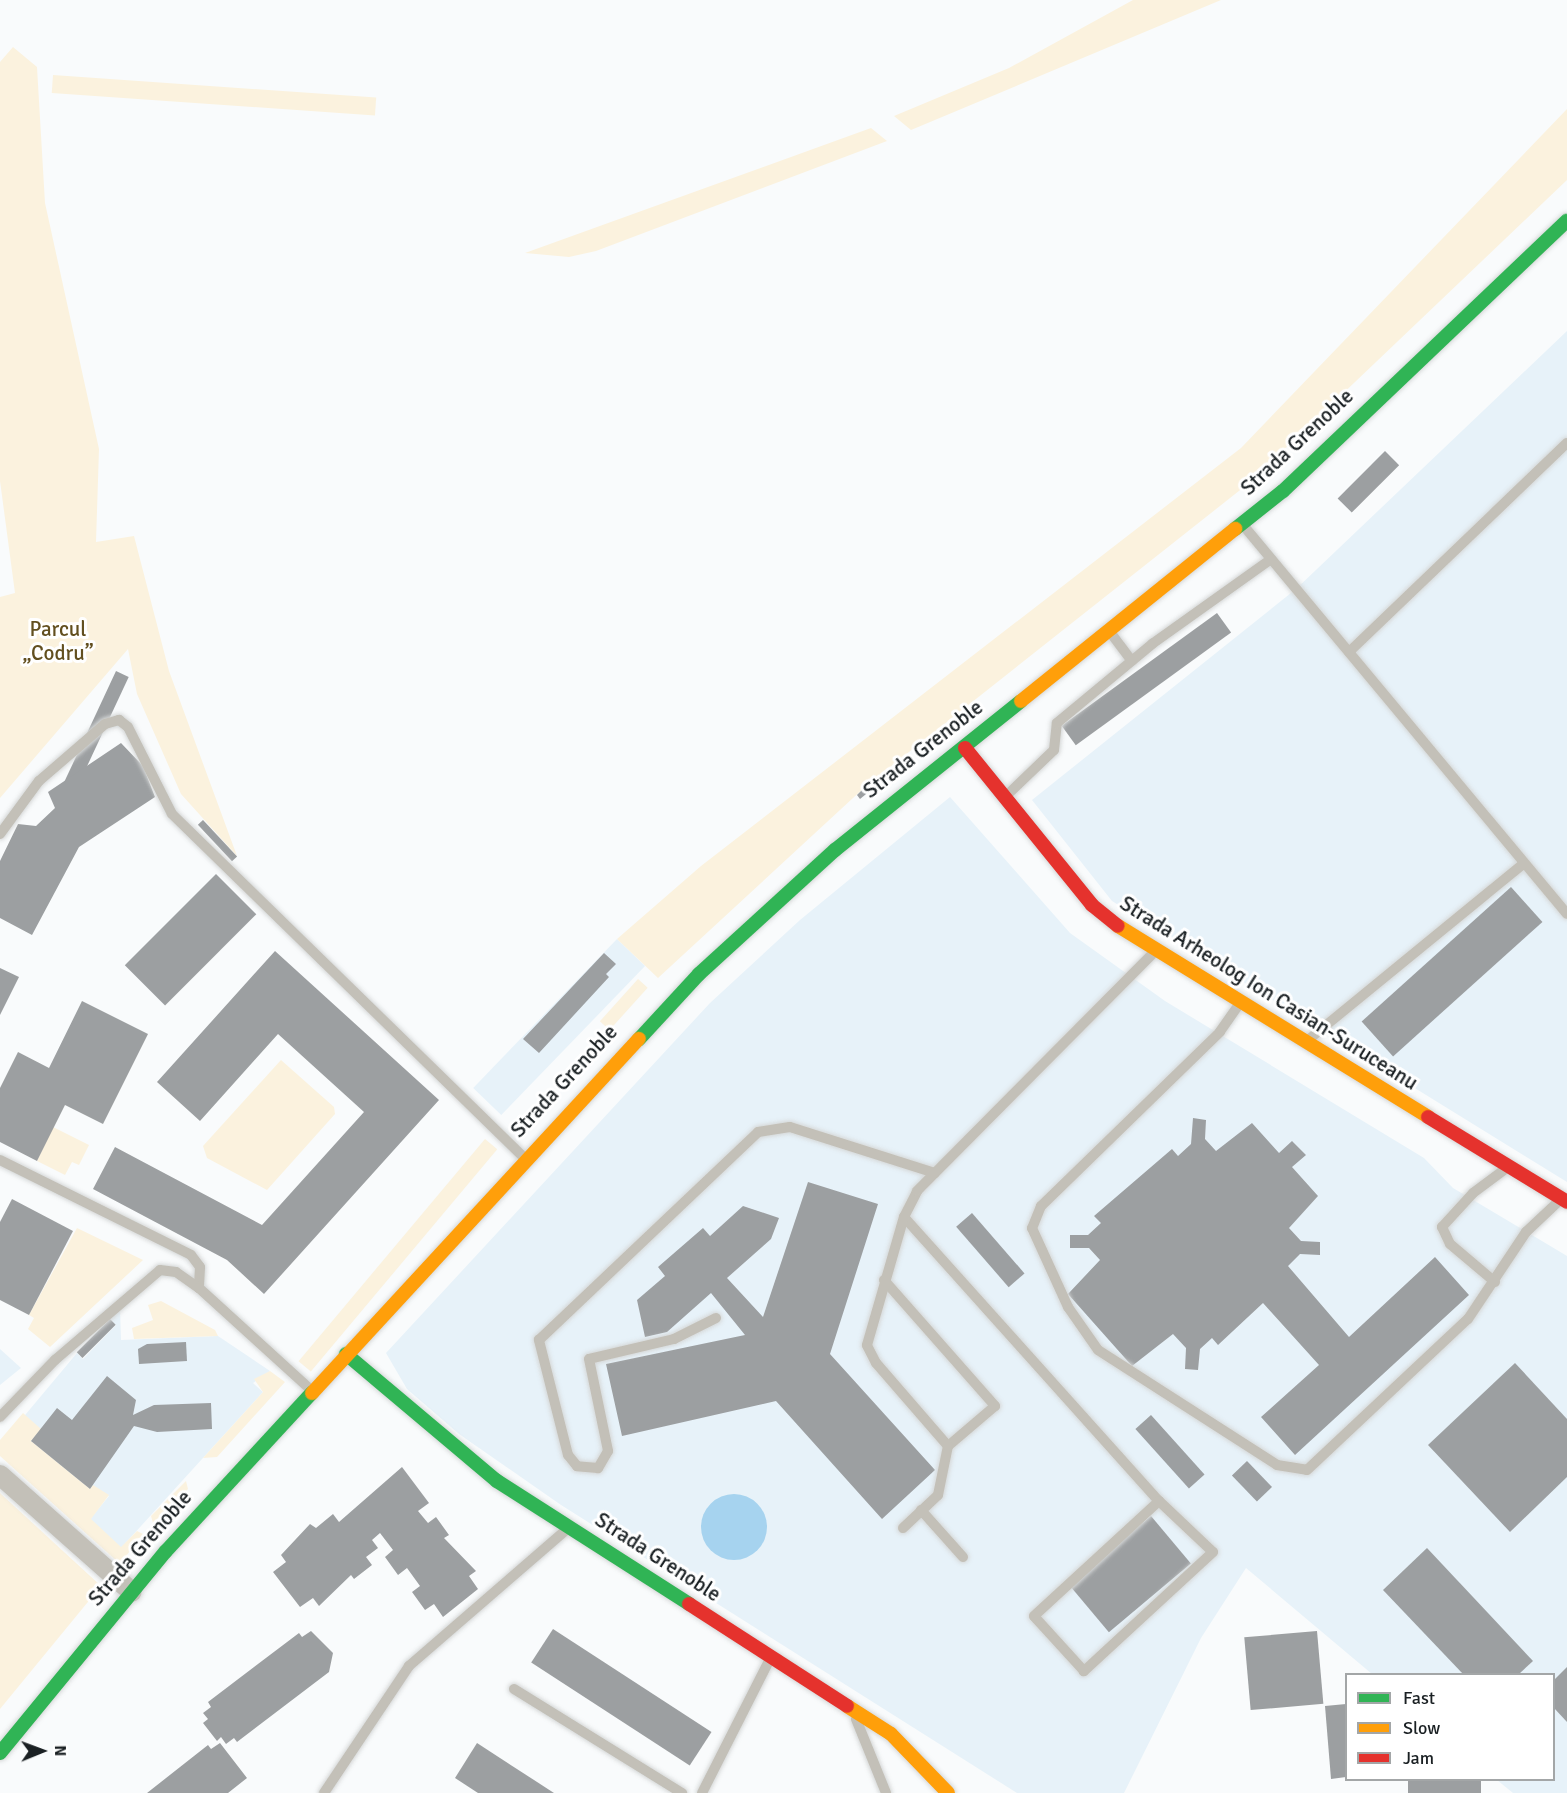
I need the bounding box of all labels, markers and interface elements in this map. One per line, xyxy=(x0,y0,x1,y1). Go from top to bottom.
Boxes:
street label: Strada Grenoble xyxy=(1235,383,1359,501)
park label: Parcul „Codru” xyxy=(22,616,94,666)
street label: Strada Grenoble xyxy=(858,694,988,804)
street label: Strada Arheolog Ion Casian-Suruceanu xyxy=(1115,891,1423,1095)
street label: Strada Grenoble xyxy=(505,1019,623,1143)
street label: Strada Grenoble xyxy=(83,1485,197,1611)
street label: Strada Grenoble xyxy=(590,1507,726,1607)
legend xyxy=(1345,1673,1555,1781)
text: Fast xyxy=(1403,1687,1435,1709)
text: Slow xyxy=(1403,1717,1440,1739)
north arrow xyxy=(12,1721,72,1781)
text: N xyxy=(50,1745,70,1756)
text: Jam xyxy=(1403,1747,1434,1769)

